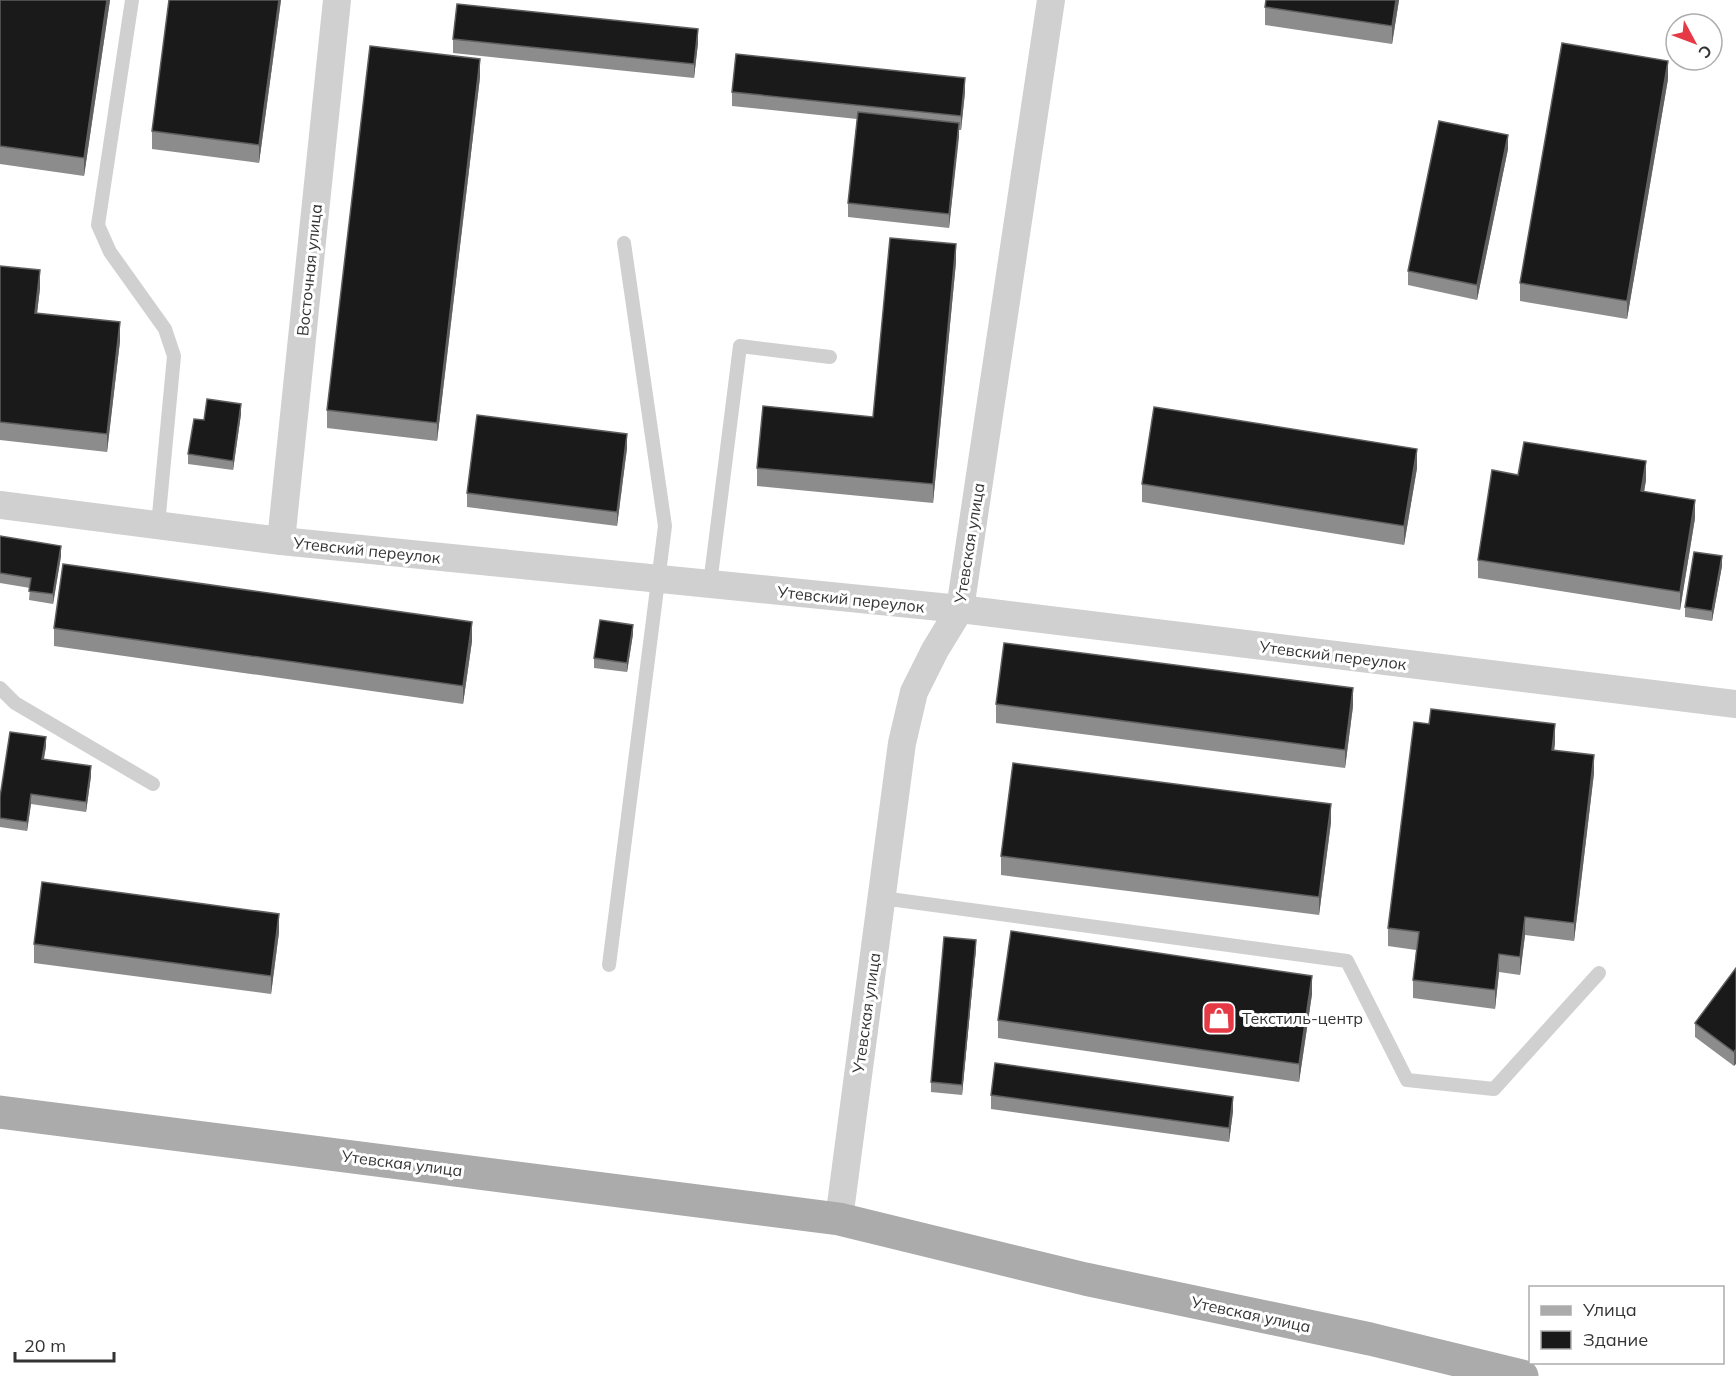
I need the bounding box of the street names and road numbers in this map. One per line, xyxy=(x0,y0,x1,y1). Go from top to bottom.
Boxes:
street label: Восточная улица xyxy=(292,203,326,337)
street label: Утевская улица xyxy=(949,481,988,606)
street label: Утевский переулок xyxy=(291,532,442,568)
street label: Утевский переулок xyxy=(775,581,926,617)
street label: Утевский переулок xyxy=(1257,636,1408,674)
street label: Утевская улица xyxy=(847,951,884,1076)
street label: Утевская улица xyxy=(339,1146,464,1180)
street label: Утевская улица xyxy=(1188,1291,1313,1336)

